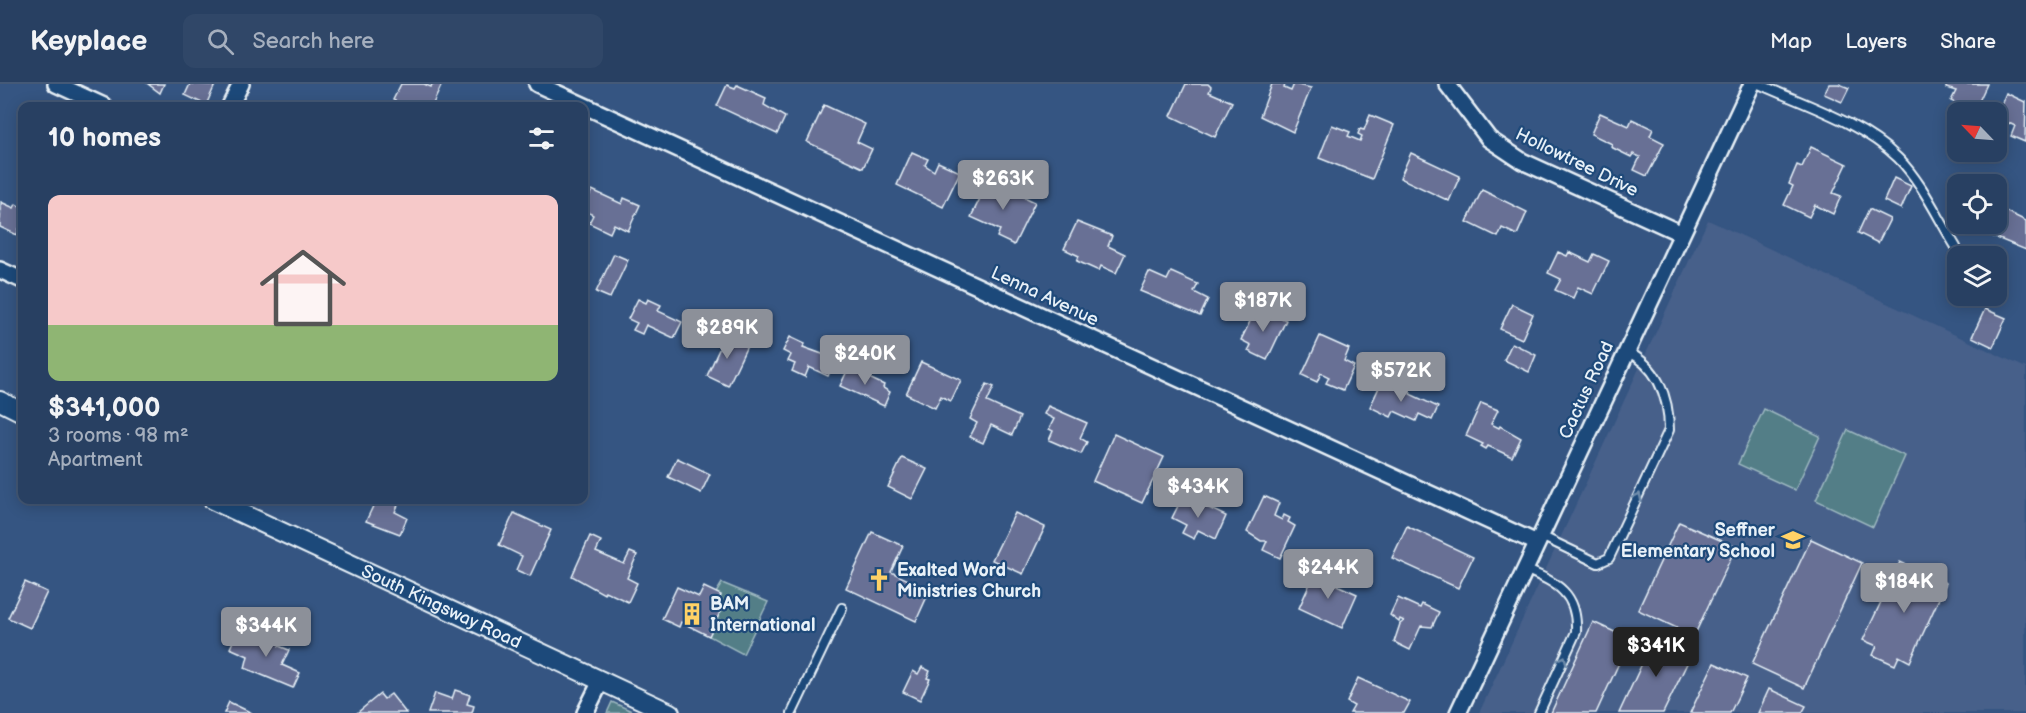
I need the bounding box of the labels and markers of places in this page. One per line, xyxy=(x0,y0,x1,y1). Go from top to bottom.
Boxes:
pin: $263K xyxy=(961,160,1045,211)
pin: $187K xyxy=(1221,282,1305,333)
pin: $289K xyxy=(685,309,769,360)
pin: $240K xyxy=(823,335,907,386)
pin: $572K xyxy=(1359,352,1443,403)
pin: $434K xyxy=(1156,468,1240,519)
place label: Seffner Elementary School xyxy=(1621,520,1776,562)
school or university icon: Seffner Elementary School xyxy=(1780,527,1806,553)
pin: $244K xyxy=(1286,549,1370,600)
place label: Exalted Word Ministries Church xyxy=(897,560,1041,602)
pin: $184K xyxy=(1862,563,1946,614)
church icon: Exalted Word Ministries Church xyxy=(866,567,892,593)
place label: BAM International xyxy=(710,594,815,636)
building icon: BAM International xyxy=(679,601,705,627)
pin: $344K xyxy=(224,607,308,658)
pin: $341K xyxy=(1614,627,1698,678)

